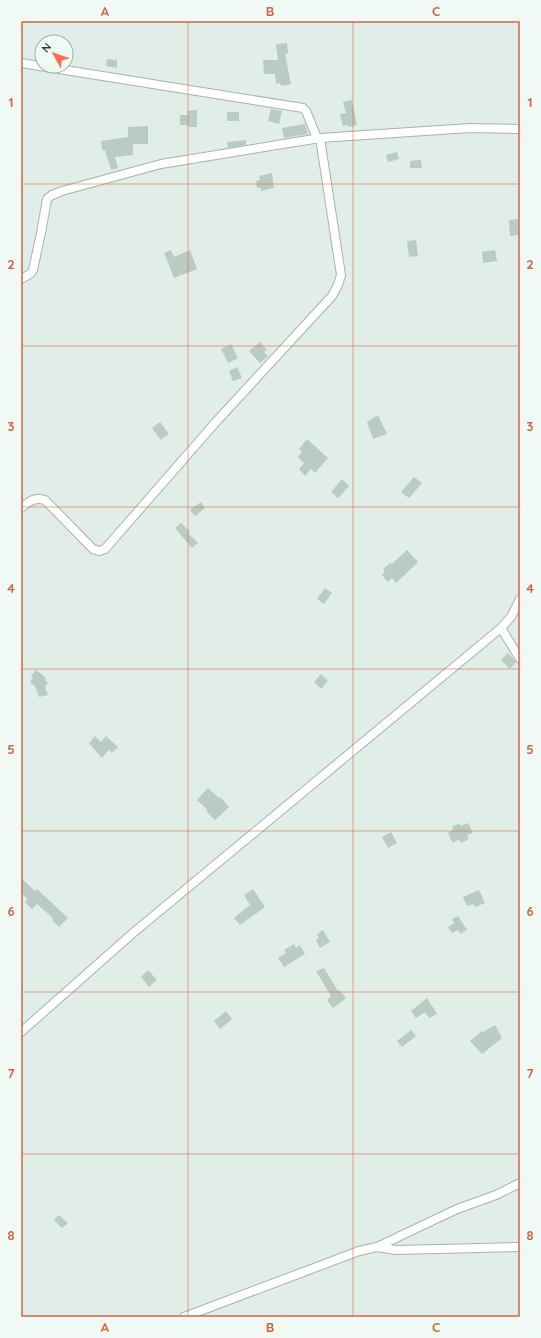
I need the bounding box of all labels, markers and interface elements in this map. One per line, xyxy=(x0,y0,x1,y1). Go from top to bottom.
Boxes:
text: A xyxy=(101,3,110,19)
text: B xyxy=(266,3,274,19)
text: C xyxy=(432,3,440,19)
north arrow xyxy=(34,34,74,74)
text: N xyxy=(38,40,54,55)
text: 1 xyxy=(8,94,14,110)
text: 1 xyxy=(527,94,533,110)
text: 2 xyxy=(7,256,15,272)
text: 2 xyxy=(526,256,534,272)
text: 3 xyxy=(8,418,15,434)
text: 3 xyxy=(527,418,534,434)
text: 4 xyxy=(7,580,15,596)
text: 4 xyxy=(526,580,534,596)
text: 5 xyxy=(7,741,15,757)
text: 5 xyxy=(526,741,534,757)
text: 6 xyxy=(7,903,15,919)
text: 6 xyxy=(526,903,534,919)
text: 7 xyxy=(7,1065,15,1081)
text: 7 xyxy=(526,1065,534,1081)
text: 8 xyxy=(7,1227,15,1243)
text: 8 xyxy=(526,1227,534,1243)
text: A xyxy=(101,1319,110,1335)
text: B xyxy=(266,1319,274,1335)
text: C xyxy=(432,1319,440,1335)

